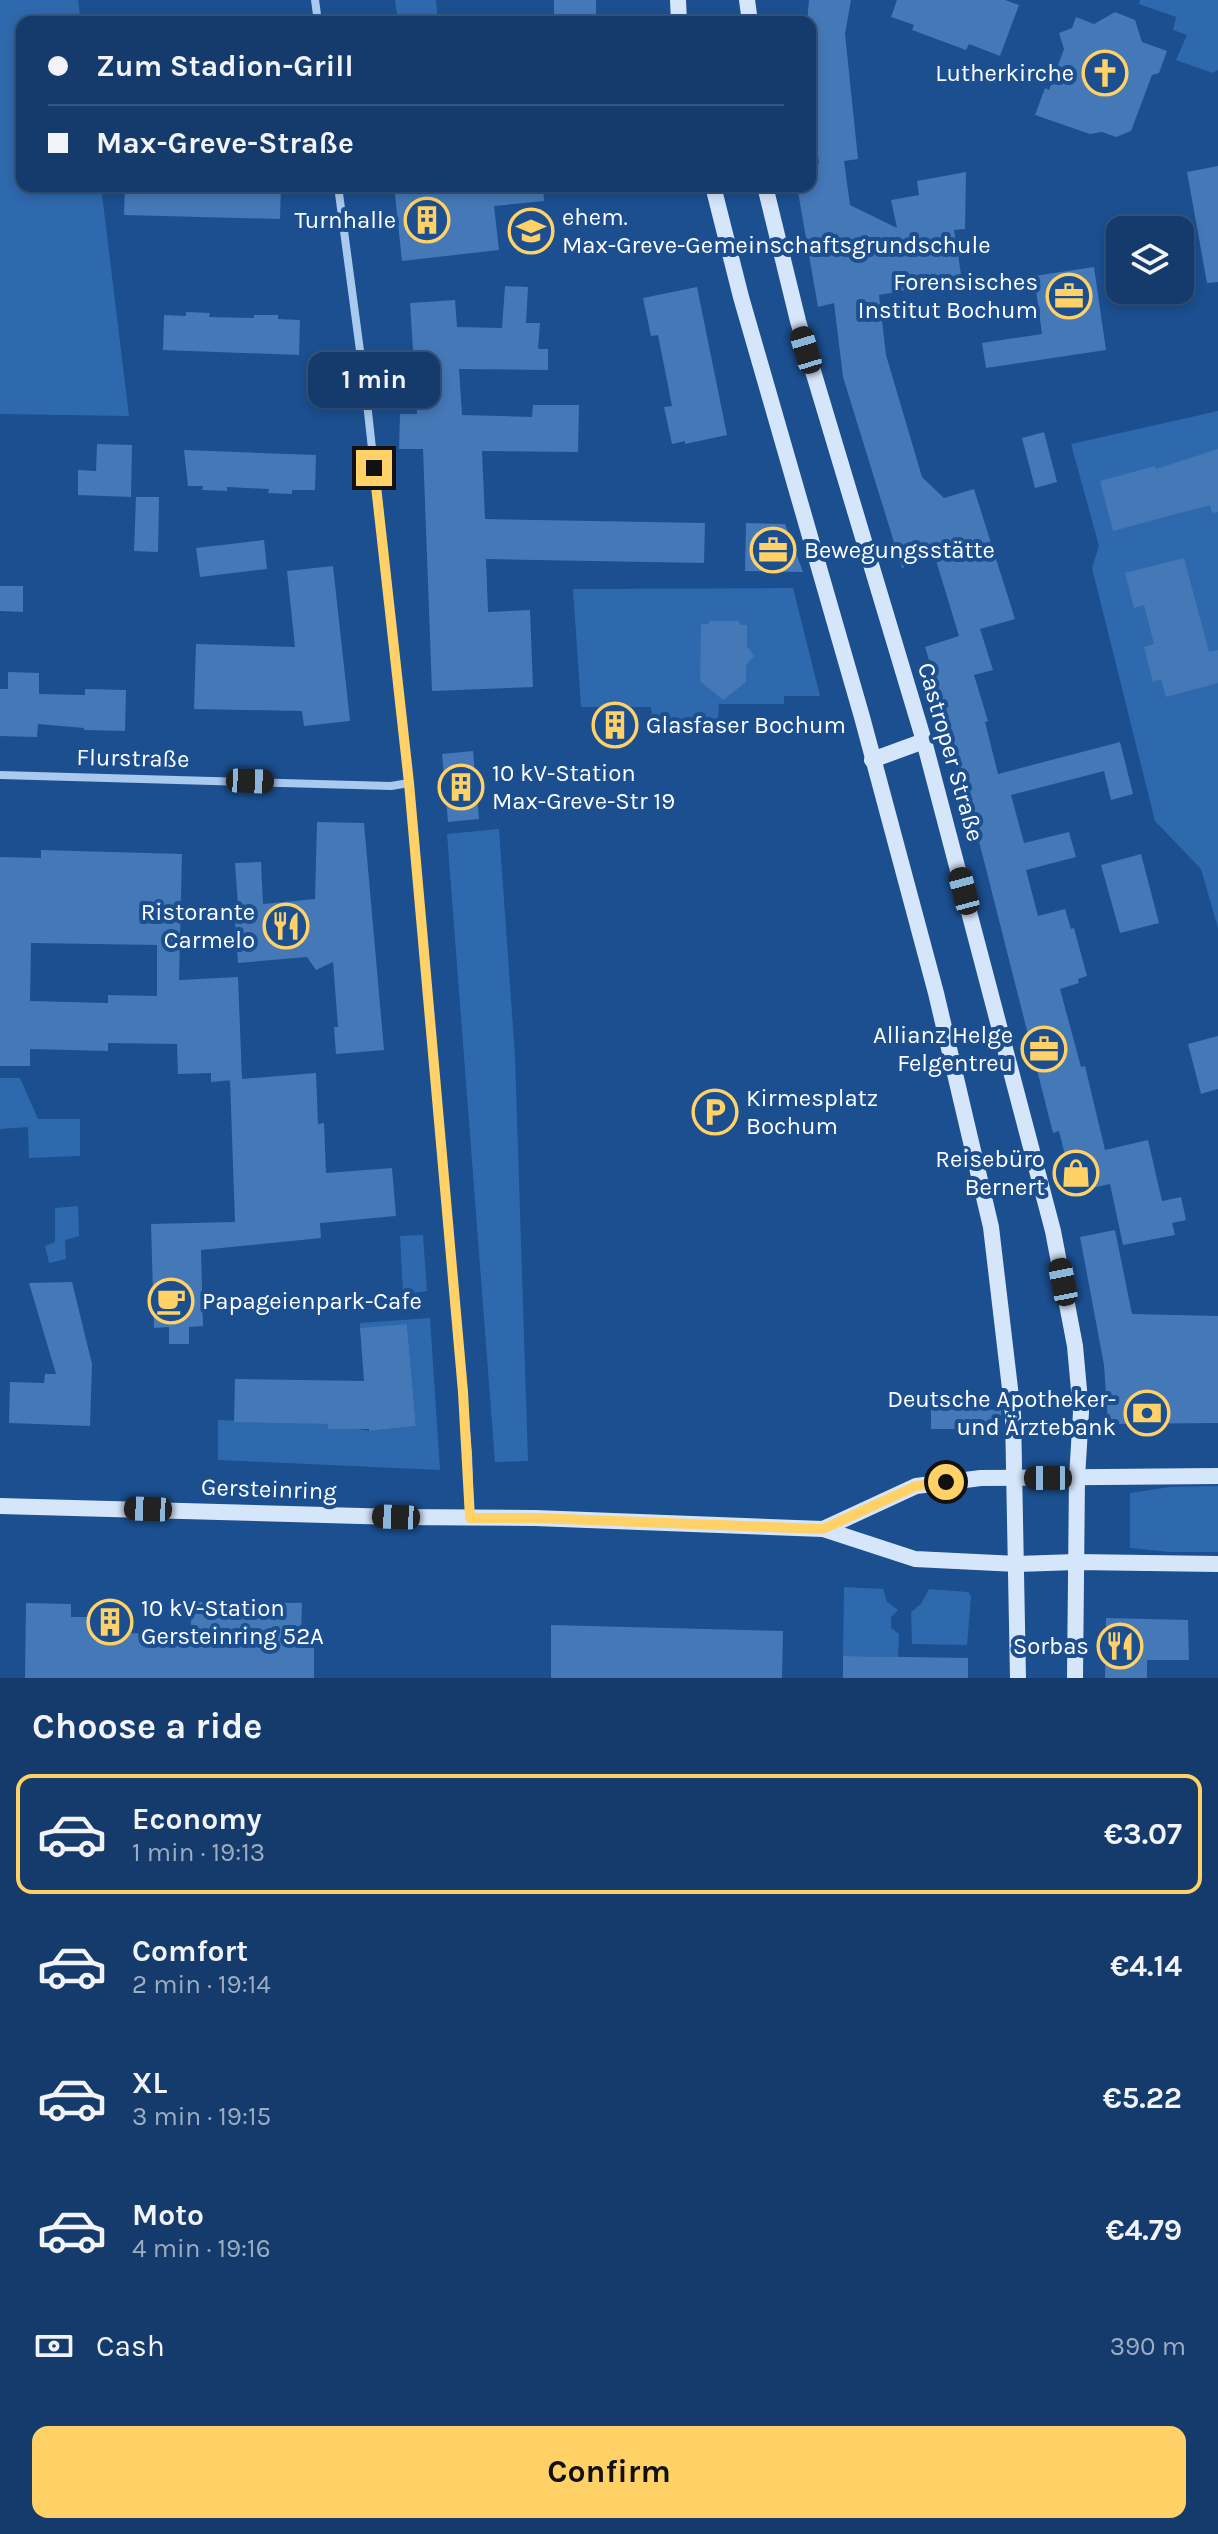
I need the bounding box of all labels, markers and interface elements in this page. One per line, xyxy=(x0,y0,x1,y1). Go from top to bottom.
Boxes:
text: Zum Stadion-Grill xyxy=(96,48,354,84)
church icon: Lutherkirche xyxy=(1081,49,1129,97)
place label: Lutherkirche xyxy=(935,59,1074,87)
text: Max-Greve-Straße xyxy=(96,125,354,161)
building icon: Turnhalle xyxy=(403,196,451,244)
place label: ehem. Max-Greve-Gemeinschaftsgrundschule xyxy=(562,203,991,259)
place label: Turnhalle xyxy=(294,206,396,234)
school or university icon: ehem. Max-Greve-Gemeinschaftsgrundschule xyxy=(507,207,555,255)
map controls xyxy=(1106,216,1194,304)
button: layers xyxy=(1106,216,1194,304)
place label: Forensisches Institut Bochum xyxy=(858,268,1038,324)
office icon: Forensisches Institut Bochum xyxy=(1045,272,1093,320)
car xyxy=(788,324,824,376)
callout: 1 min xyxy=(308,352,440,408)
text: 1 min xyxy=(341,364,407,395)
route end xyxy=(356,450,392,486)
office icon: Bewegungsstätte xyxy=(749,526,797,574)
place label: Bewegungsstätte xyxy=(804,536,995,564)
street label: Castroper Straße xyxy=(912,659,990,845)
building icon: Glasfaser Bochum xyxy=(591,701,639,749)
place label: Glasfaser Bochum xyxy=(646,711,846,739)
street label: Flurstraße xyxy=(76,743,190,773)
place label: 10 kV-Station Max-Greve-Str 19 xyxy=(492,759,675,815)
building icon: 10 kV-Station Max-Greve-Str 19 xyxy=(437,763,485,811)
car xyxy=(226,768,274,794)
car xyxy=(946,865,982,917)
place label: Ristorante Carmelo xyxy=(141,898,255,954)
restaurant icon: Ristorante Carmelo xyxy=(262,902,310,950)
place label: Allianz Helge Felgentreu xyxy=(873,1021,1013,1077)
office icon: Allianz Helge Felgentreu xyxy=(1020,1025,1068,1073)
place label: Kirmesplatz Bochum xyxy=(746,1084,878,1140)
parking icon: Kirmesplatz Bochum xyxy=(691,1088,739,1136)
place label: Reisebüro Bernert xyxy=(935,1145,1045,1201)
shop icon: Reisebüro Bernert xyxy=(1052,1149,1100,1197)
car xyxy=(1047,1256,1079,1308)
cafe icon: Papageienpark-Cafe xyxy=(147,1277,195,1325)
place label: Papageienpark-Cafe xyxy=(202,1287,422,1315)
place label: Deutsche Apotheker- und Ärztebank xyxy=(887,1385,1116,1441)
bank icon: Deutsche Apotheker- und Ärztebank xyxy=(1123,1389,1171,1437)
route start xyxy=(928,1464,964,1500)
car xyxy=(1024,1466,1072,1490)
street label: Gersteinring xyxy=(201,1473,338,1505)
car xyxy=(124,1496,172,1522)
car xyxy=(372,1504,420,1530)
place label: 10 kV-Station Gersteinring 52A xyxy=(141,1594,324,1650)
building icon: 10 kV-Station Gersteinring 52A xyxy=(86,1598,134,1646)
restaurant icon: Sorbas xyxy=(1096,1622,1144,1670)
place label: Sorbas xyxy=(1013,1632,1089,1660)
text: Choose a ride xyxy=(32,1705,262,1747)
icon: car xyxy=(36,1798,108,1870)
text: Economy xyxy=(132,1801,262,1837)
text: €3.07 xyxy=(1104,1816,1182,1852)
text: 1 min · 19:13 xyxy=(132,1837,265,1868)
icon: car xyxy=(36,1930,108,2002)
text: Comfort xyxy=(132,1933,248,1969)
text: €4.14 xyxy=(1110,1948,1182,1984)
text: 2 min · 19:14 xyxy=(132,1969,271,2000)
icon: car xyxy=(36,2062,108,2134)
text: XL xyxy=(132,2065,167,2101)
text: €5.22 xyxy=(1103,2080,1182,2116)
text: 3 min · 19:15 xyxy=(132,2101,271,2132)
icon: car xyxy=(36,2194,108,2266)
text: Moto xyxy=(132,2197,204,2233)
text: €4.79 xyxy=(1105,2212,1182,2248)
text: 4 min · 19:16 xyxy=(132,2233,271,2264)
icon: cash xyxy=(32,2324,76,2368)
text: Cash xyxy=(96,2328,165,2364)
text: 390 m xyxy=(1110,2331,1186,2362)
button: Confirm xyxy=(32,2426,1186,2518)

